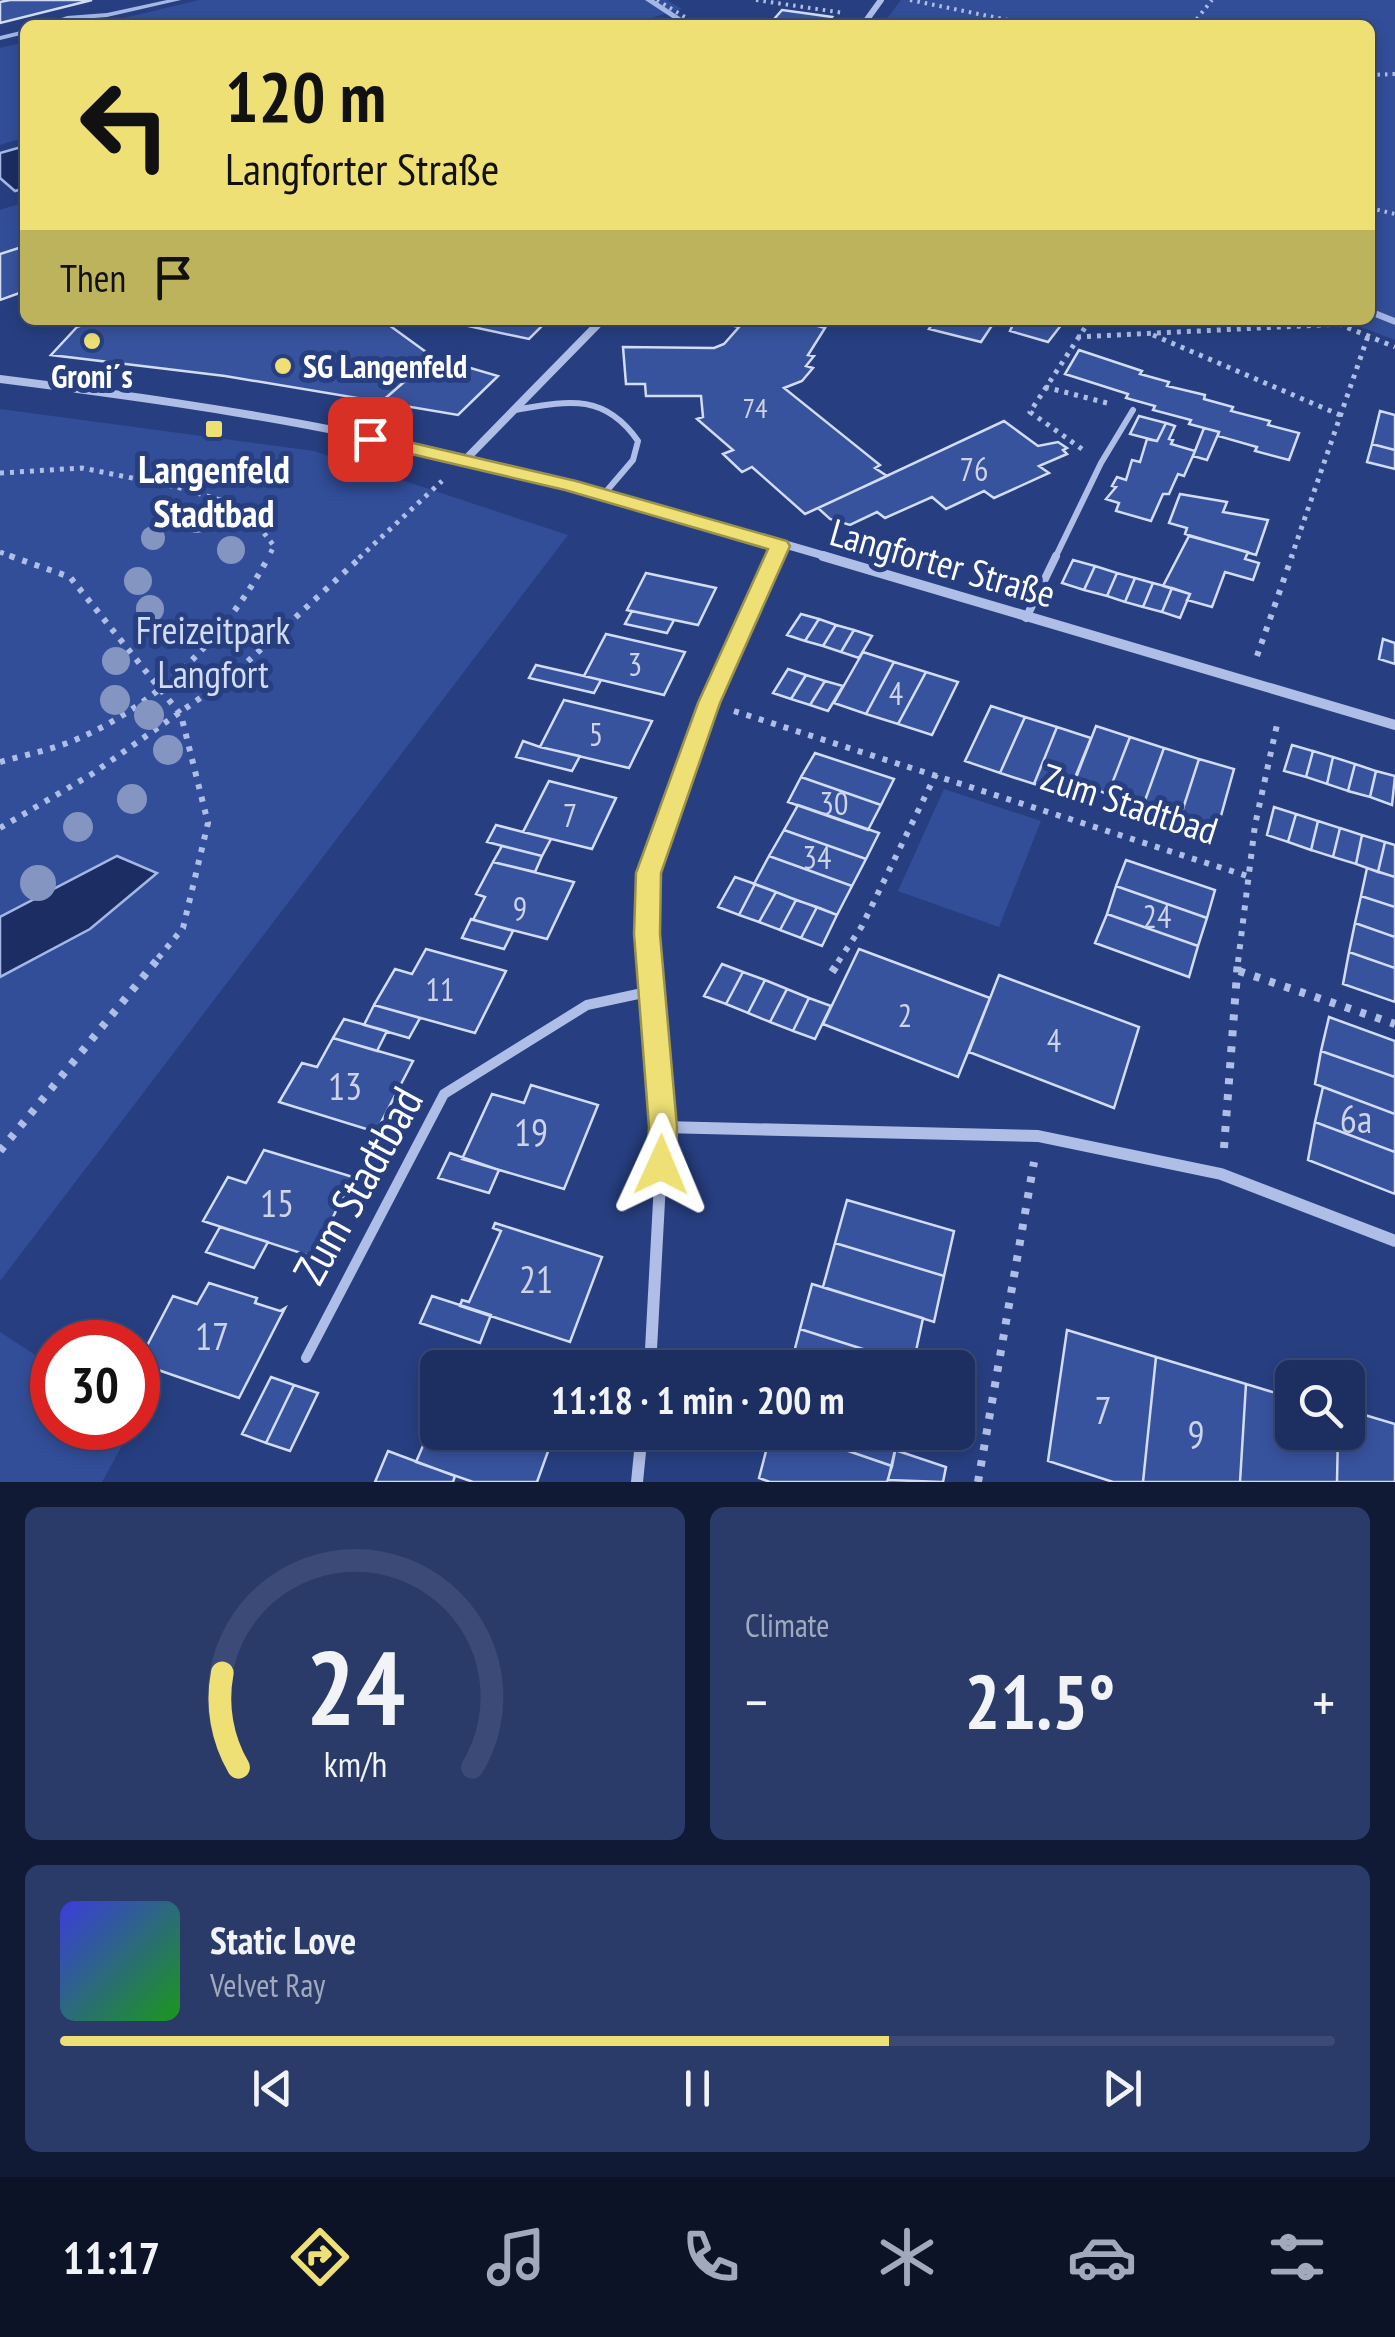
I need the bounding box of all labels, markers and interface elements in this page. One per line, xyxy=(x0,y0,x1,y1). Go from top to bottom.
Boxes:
text: 120 m xyxy=(225,51,386,141)
icon: left xyxy=(60,60,190,190)
text: Langforter Straße xyxy=(225,139,499,197)
icon: arrive xyxy=(146,250,201,305)
text: Then xyxy=(60,253,126,302)
marker: Groni´s xyxy=(81,330,103,352)
place label: SG Langenfeld xyxy=(303,345,467,387)
place label: Groni´s xyxy=(51,355,133,397)
marker: SG Langenfeld xyxy=(272,355,294,377)
house number: 74 xyxy=(742,389,768,426)
pin xyxy=(328,397,413,482)
icon: arrive xyxy=(343,412,398,467)
marker: Langenfeld Stadtbad xyxy=(203,418,225,440)
place label: Langenfeld Stadtbad xyxy=(138,444,290,537)
house number: 76 xyxy=(960,448,988,490)
street label: Langforter Straße xyxy=(825,507,1061,617)
park label: Freizeitpark Langfort xyxy=(136,605,291,698)
house number: 3 xyxy=(628,643,642,685)
house number: 4 xyxy=(889,672,903,714)
house number: 5 xyxy=(589,713,603,755)
street label: Zum Stadtbad xyxy=(1036,752,1224,854)
house number: 30 xyxy=(820,782,848,824)
house number: 7 xyxy=(563,794,577,836)
house number: 34 xyxy=(803,836,831,878)
house number: 9 xyxy=(513,887,527,929)
house number: 24 xyxy=(1143,895,1171,937)
house number: 11 xyxy=(426,968,454,1010)
house number: 2 xyxy=(898,994,912,1036)
house number: 4 xyxy=(1047,1019,1061,1061)
house number: 13 xyxy=(328,1061,362,1110)
street label: Zum Stadtbad xyxy=(279,1077,435,1293)
house number: 6a xyxy=(1340,1094,1372,1143)
house number: 19 xyxy=(514,1107,548,1156)
position arrow xyxy=(609,1113,713,1217)
house number: 15 xyxy=(260,1178,294,1227)
house number: 21 xyxy=(519,1254,553,1303)
house number: 17 xyxy=(195,1311,229,1360)
speed limit sign: 30 xyxy=(30,1320,160,1450)
map controls xyxy=(1275,1360,1365,1450)
button: search xyxy=(1275,1360,1365,1450)
text: 11:18 · 1 min · 200 m xyxy=(551,1375,844,1424)
house number: 7 xyxy=(1094,1385,1112,1434)
house number: 9 xyxy=(1187,1409,1205,1458)
text: Climate xyxy=(745,1604,829,1646)
text: 24 xyxy=(305,1619,405,1754)
text: 21.5° xyxy=(965,1653,1115,1750)
text: − xyxy=(745,1666,768,1737)
text: + xyxy=(1312,1666,1335,1737)
text: km/h xyxy=(323,1741,387,1787)
text: Static Love xyxy=(210,1915,356,1964)
text: Velvet Ray xyxy=(210,1964,325,2006)
icon: previous xyxy=(245,2061,300,2116)
icon: pause xyxy=(670,2061,725,2116)
icon: next xyxy=(1095,2061,1150,2116)
icon: directions xyxy=(285,2222,355,2292)
icon: music xyxy=(481,2222,551,2292)
icon: phone xyxy=(676,2222,746,2292)
icon: climate xyxy=(872,2222,942,2292)
icon: car xyxy=(1067,2222,1137,2292)
icon: filters xyxy=(1262,2222,1332,2292)
text: 11:17 xyxy=(63,2228,160,2286)

